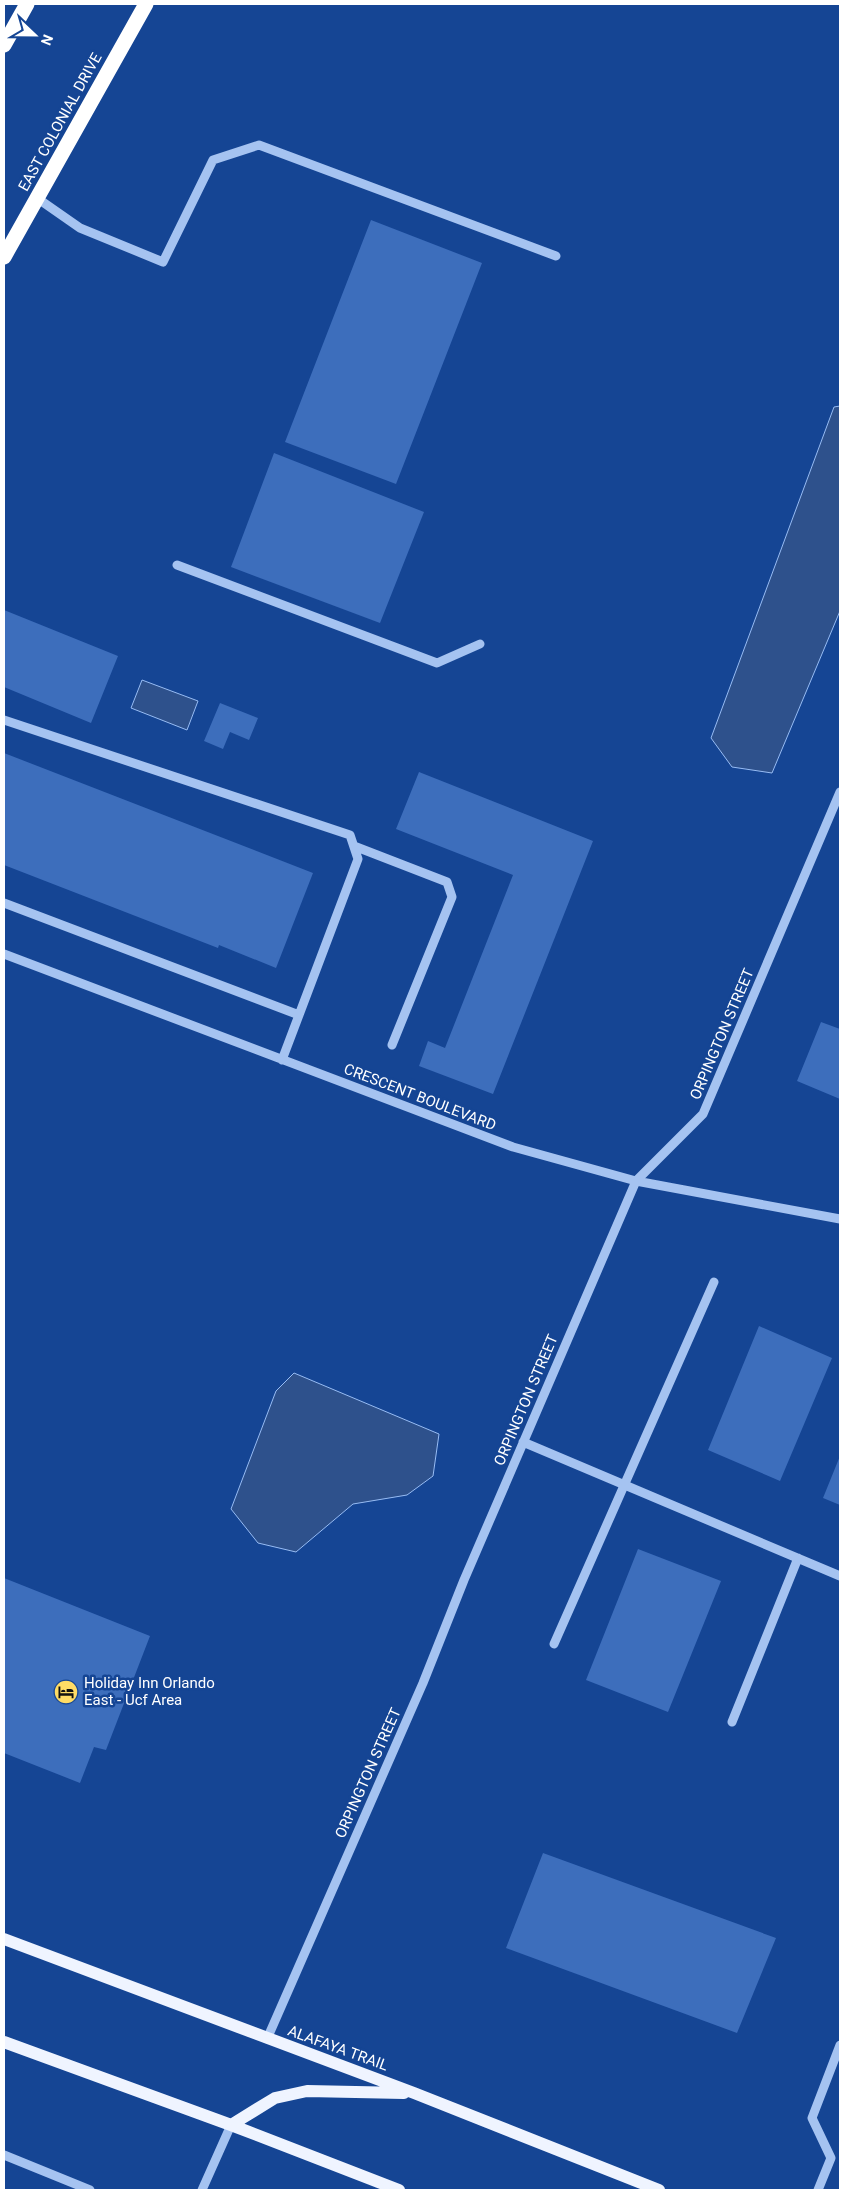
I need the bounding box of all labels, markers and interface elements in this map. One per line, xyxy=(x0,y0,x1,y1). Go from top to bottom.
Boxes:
north arrow xyxy=(10,10,60,60)
text: N xyxy=(38,32,56,47)
street label: EAST COLONIAL DRIVE xyxy=(14,49,106,194)
street label: ORPINGTON STREET xyxy=(686,966,758,1102)
street label: CRESCENT BOULEVARD xyxy=(341,1060,499,1134)
street label: ORPINGTON STREET xyxy=(490,1332,562,1468)
place label: Holiday Inn Orlando East - Ucf Area xyxy=(84,1674,215,1709)
hotel icon: Holiday Inn Orlando East - Ucf Area xyxy=(53,1679,79,1705)
street label: ORPINGTON STREET xyxy=(331,1705,405,1841)
street label: ALAFAYA TRAIL xyxy=(285,2021,391,2075)

